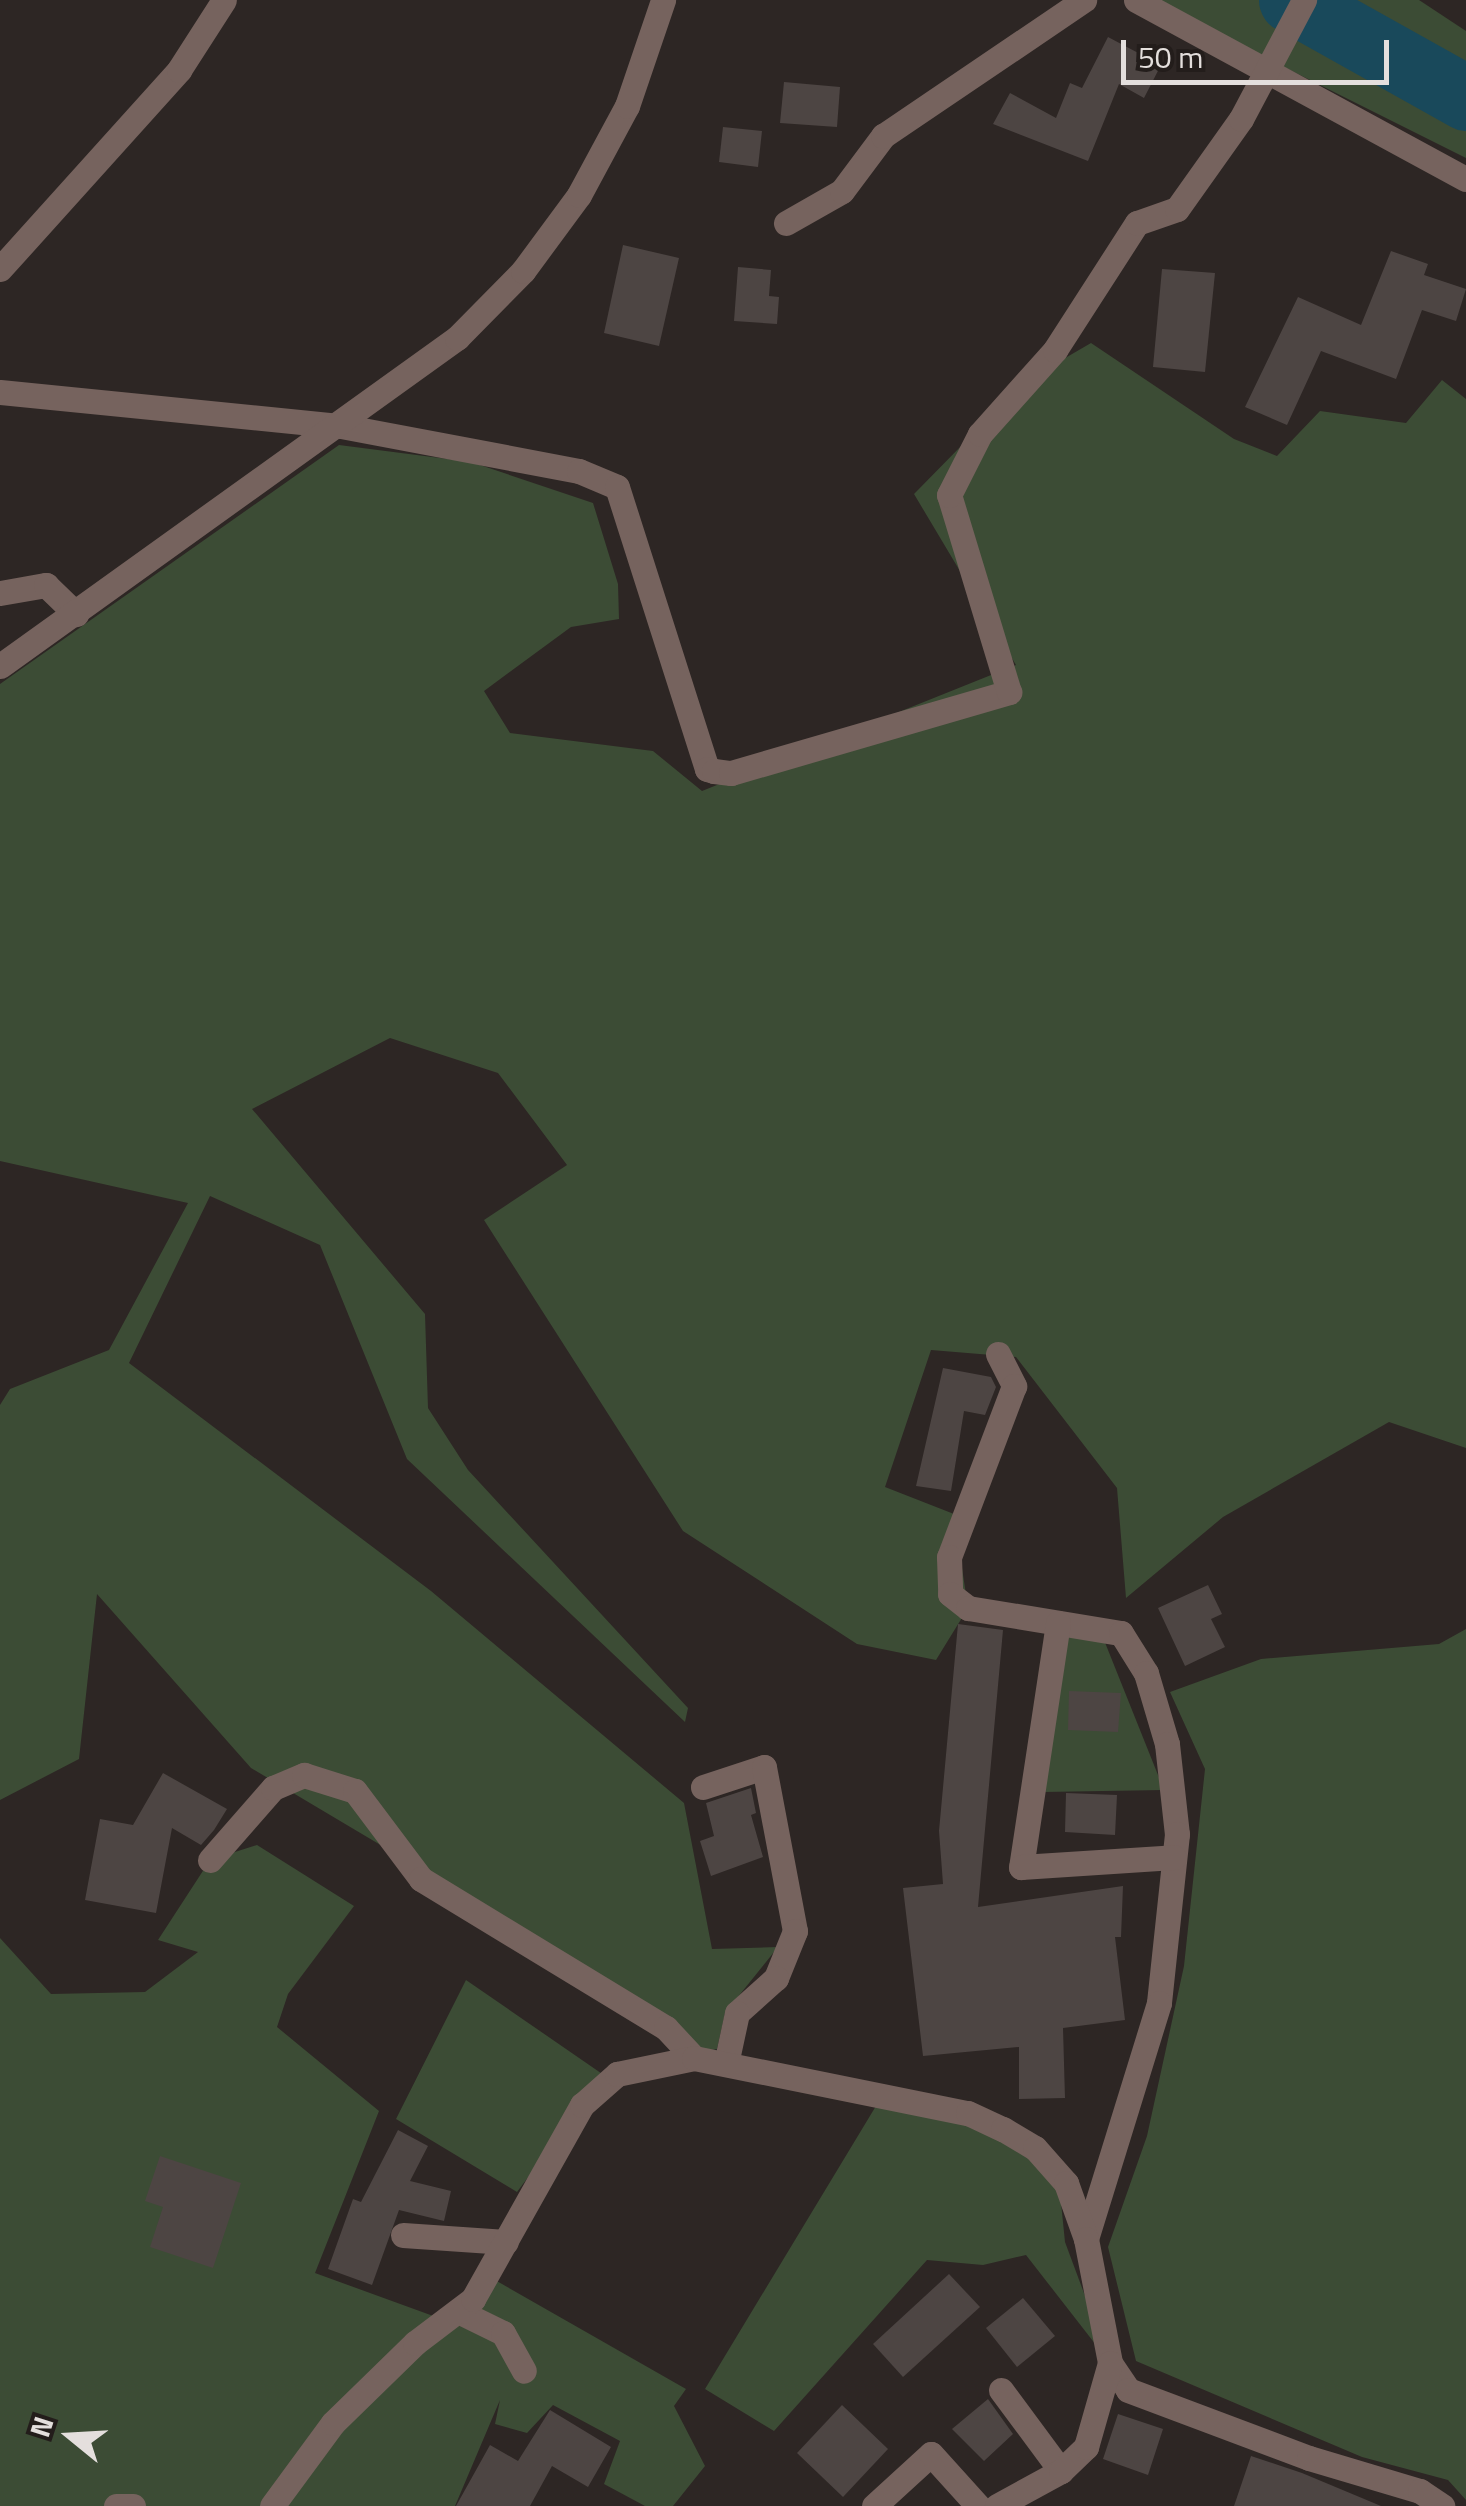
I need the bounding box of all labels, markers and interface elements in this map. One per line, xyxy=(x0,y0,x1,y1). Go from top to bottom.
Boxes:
scale bar xyxy=(1126,20,1394,82)
text: 50 m xyxy=(1138,34,1203,80)
north arrow xyxy=(20,2386,120,2486)
text: N xyxy=(18,2411,64,2442)

